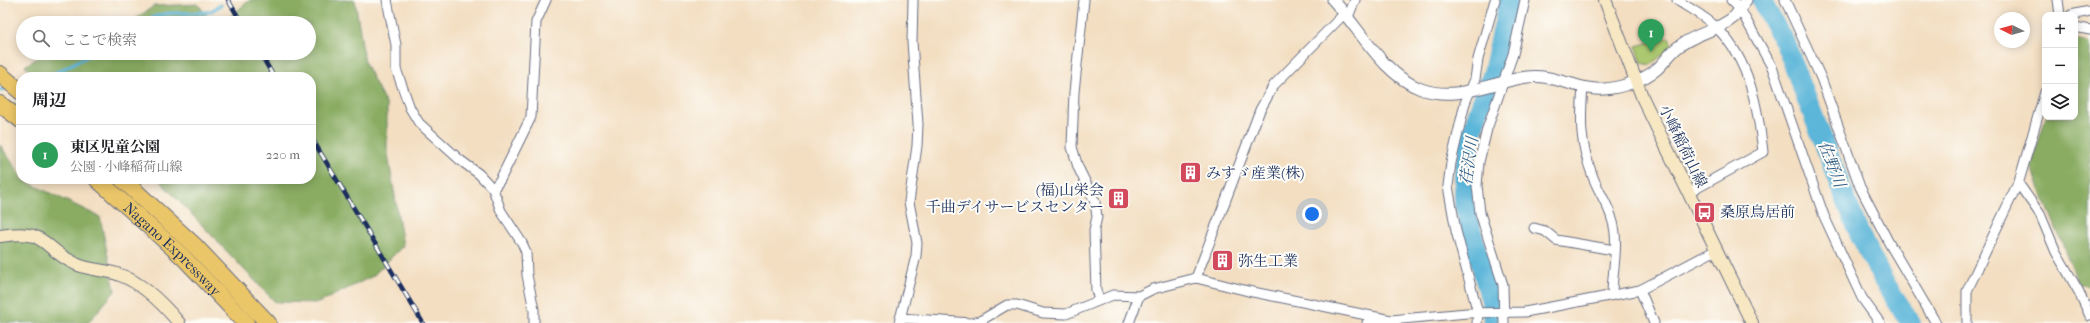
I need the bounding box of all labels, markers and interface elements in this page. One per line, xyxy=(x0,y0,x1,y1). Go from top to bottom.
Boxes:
north arrow xyxy=(1994,12,2030,48)
map controls xyxy=(2042,12,2078,120)
button: + xyxy=(2042,12,2078,48)
search box xyxy=(16,16,316,60)
pin: 1 xyxy=(1638,19,1664,52)
icon: search xyxy=(30,27,52,49)
text: ここで検索 xyxy=(62,31,137,49)
button: − xyxy=(2042,48,2078,84)
button: layers xyxy=(2042,84,2078,120)
text: 周辺 xyxy=(32,90,66,110)
street label: 小峰稲荷山線 xyxy=(1655,102,1711,190)
water label: 荏沢川 xyxy=(1456,134,1482,186)
text: 東区児童公園 xyxy=(70,138,160,156)
water label: 佐野川 xyxy=(1815,138,1850,192)
text: 1 xyxy=(43,147,47,162)
text: 220 m xyxy=(266,147,300,162)
text: 公園 · 小峰稲荷山線 xyxy=(70,159,182,174)
building icon: みすゞ産業(株) xyxy=(1178,160,1204,186)
place label: みすゞ産業(株) xyxy=(1206,164,1304,182)
place label: (福)山栄会 千曲デイサービスセンター xyxy=(926,181,1104,216)
building icon: (福)山栄会 千曲デイサービスセンター xyxy=(1106,186,1132,212)
street label: Nagano Expressway xyxy=(120,199,225,301)
bus stop icon: 桑原鳥居前 xyxy=(1692,199,1718,225)
place label: 桑原鳥居前 xyxy=(1720,203,1795,221)
your location xyxy=(1302,204,1322,224)
building icon: 弥生工業 xyxy=(1209,248,1235,274)
place label: 弥生工業 xyxy=(1238,252,1298,270)

